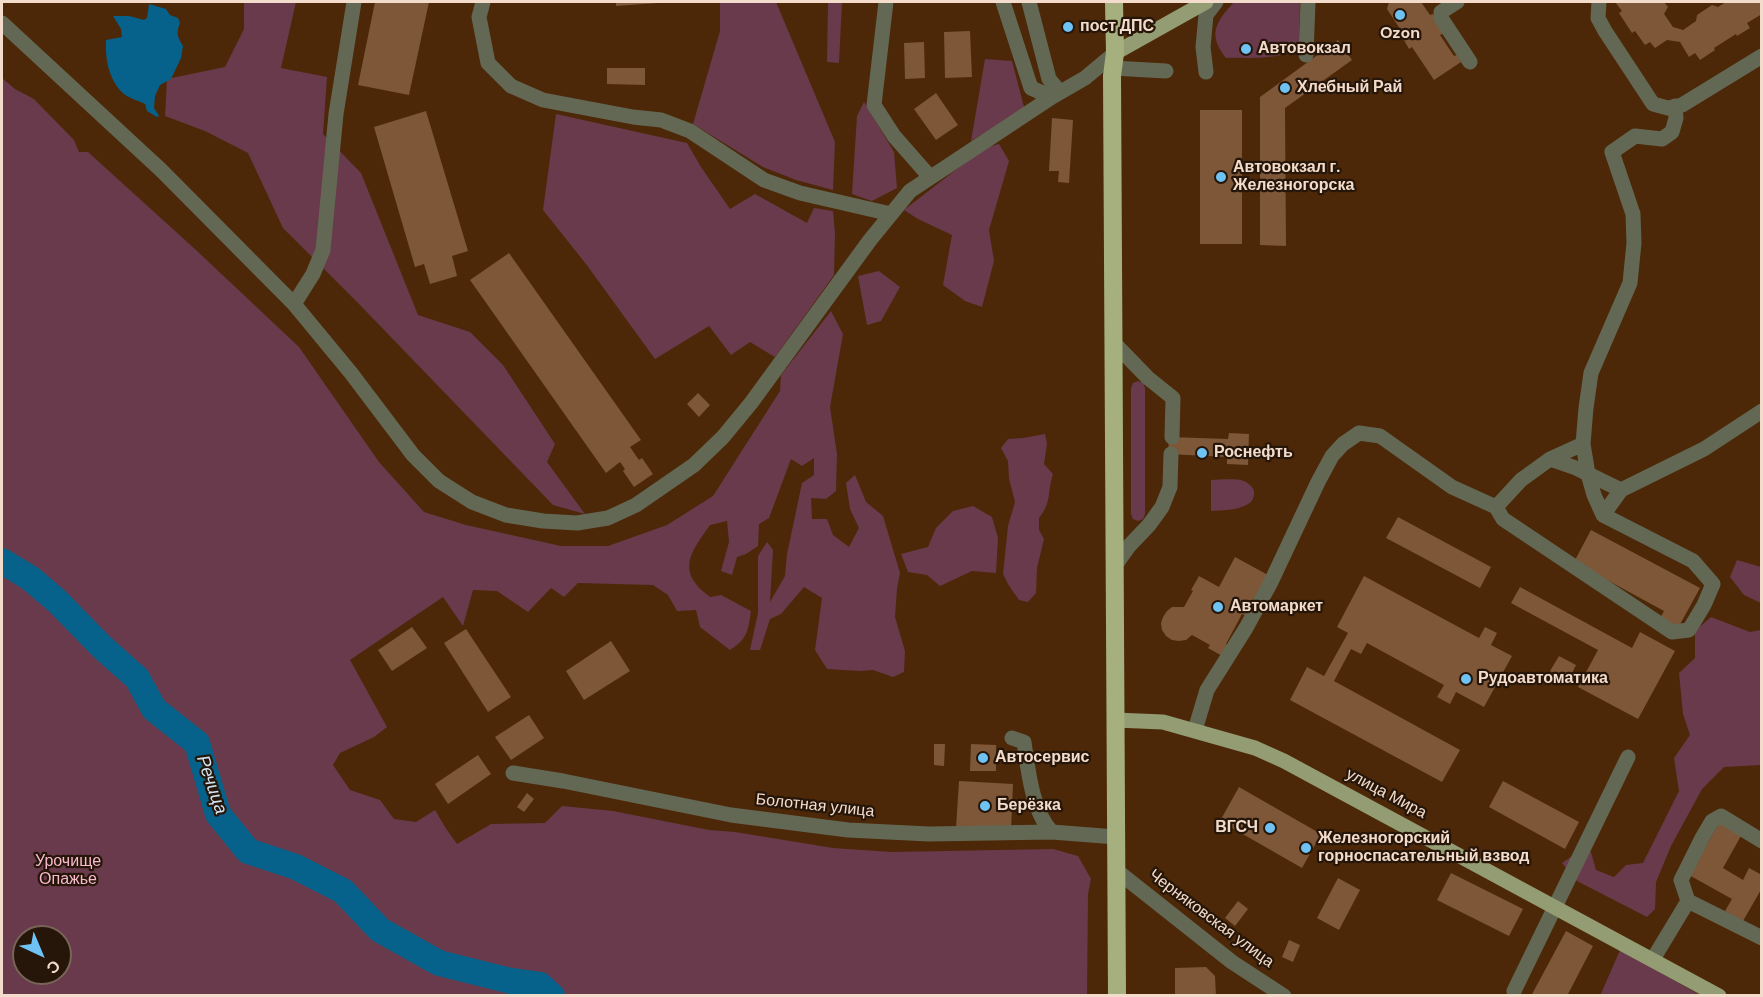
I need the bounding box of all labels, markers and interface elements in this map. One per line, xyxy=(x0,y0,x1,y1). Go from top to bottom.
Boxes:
marker: Ozon xyxy=(1393,8,1407,22)
place label: пост ДПС xyxy=(1080,17,1154,37)
marker: пост ДПС xyxy=(1061,20,1075,34)
place label: Ozon xyxy=(1380,24,1420,44)
place label: Автовокзал xyxy=(1258,39,1351,59)
marker: Автовокзал xyxy=(1239,42,1253,56)
place label: Хлебный Рай xyxy=(1297,78,1402,98)
marker: Хлебный Рай xyxy=(1278,81,1292,95)
place label: Автовокзал г. Железногорска xyxy=(1233,158,1354,196)
marker: Автовокзал г. Железногорска xyxy=(1214,170,1228,184)
place label: Роснефть xyxy=(1214,443,1293,463)
marker: Роснефть xyxy=(1195,446,1209,460)
place label: Автомаркет xyxy=(1230,597,1323,617)
marker: Автомаркет xyxy=(1211,600,1225,614)
place label: Рудоавтоматика xyxy=(1478,669,1608,689)
marker: Рудоавтоматика xyxy=(1459,672,1473,686)
place label: Автосервис xyxy=(995,748,1090,768)
marker: Автосервис xyxy=(976,751,990,765)
water label: Речица xyxy=(191,753,231,817)
street label: улица Мира xyxy=(1343,765,1429,823)
street label: Болотная улица xyxy=(755,790,875,822)
place label: Берёзка xyxy=(997,796,1061,816)
marker: Берёзка xyxy=(978,799,992,813)
place label: ВГСЧ xyxy=(1215,818,1258,838)
marker: ВГСЧ xyxy=(1263,821,1277,835)
place label: Железногорский горноспасательный взвод xyxy=(1318,829,1529,867)
marker: Железногорский горноспасательный взвод xyxy=(1299,841,1313,855)
park label: Урочище Опажье xyxy=(35,852,101,890)
street label: Черняковская улица xyxy=(1145,866,1277,972)
north arrow xyxy=(12,925,72,985)
text: С xyxy=(42,955,65,978)

